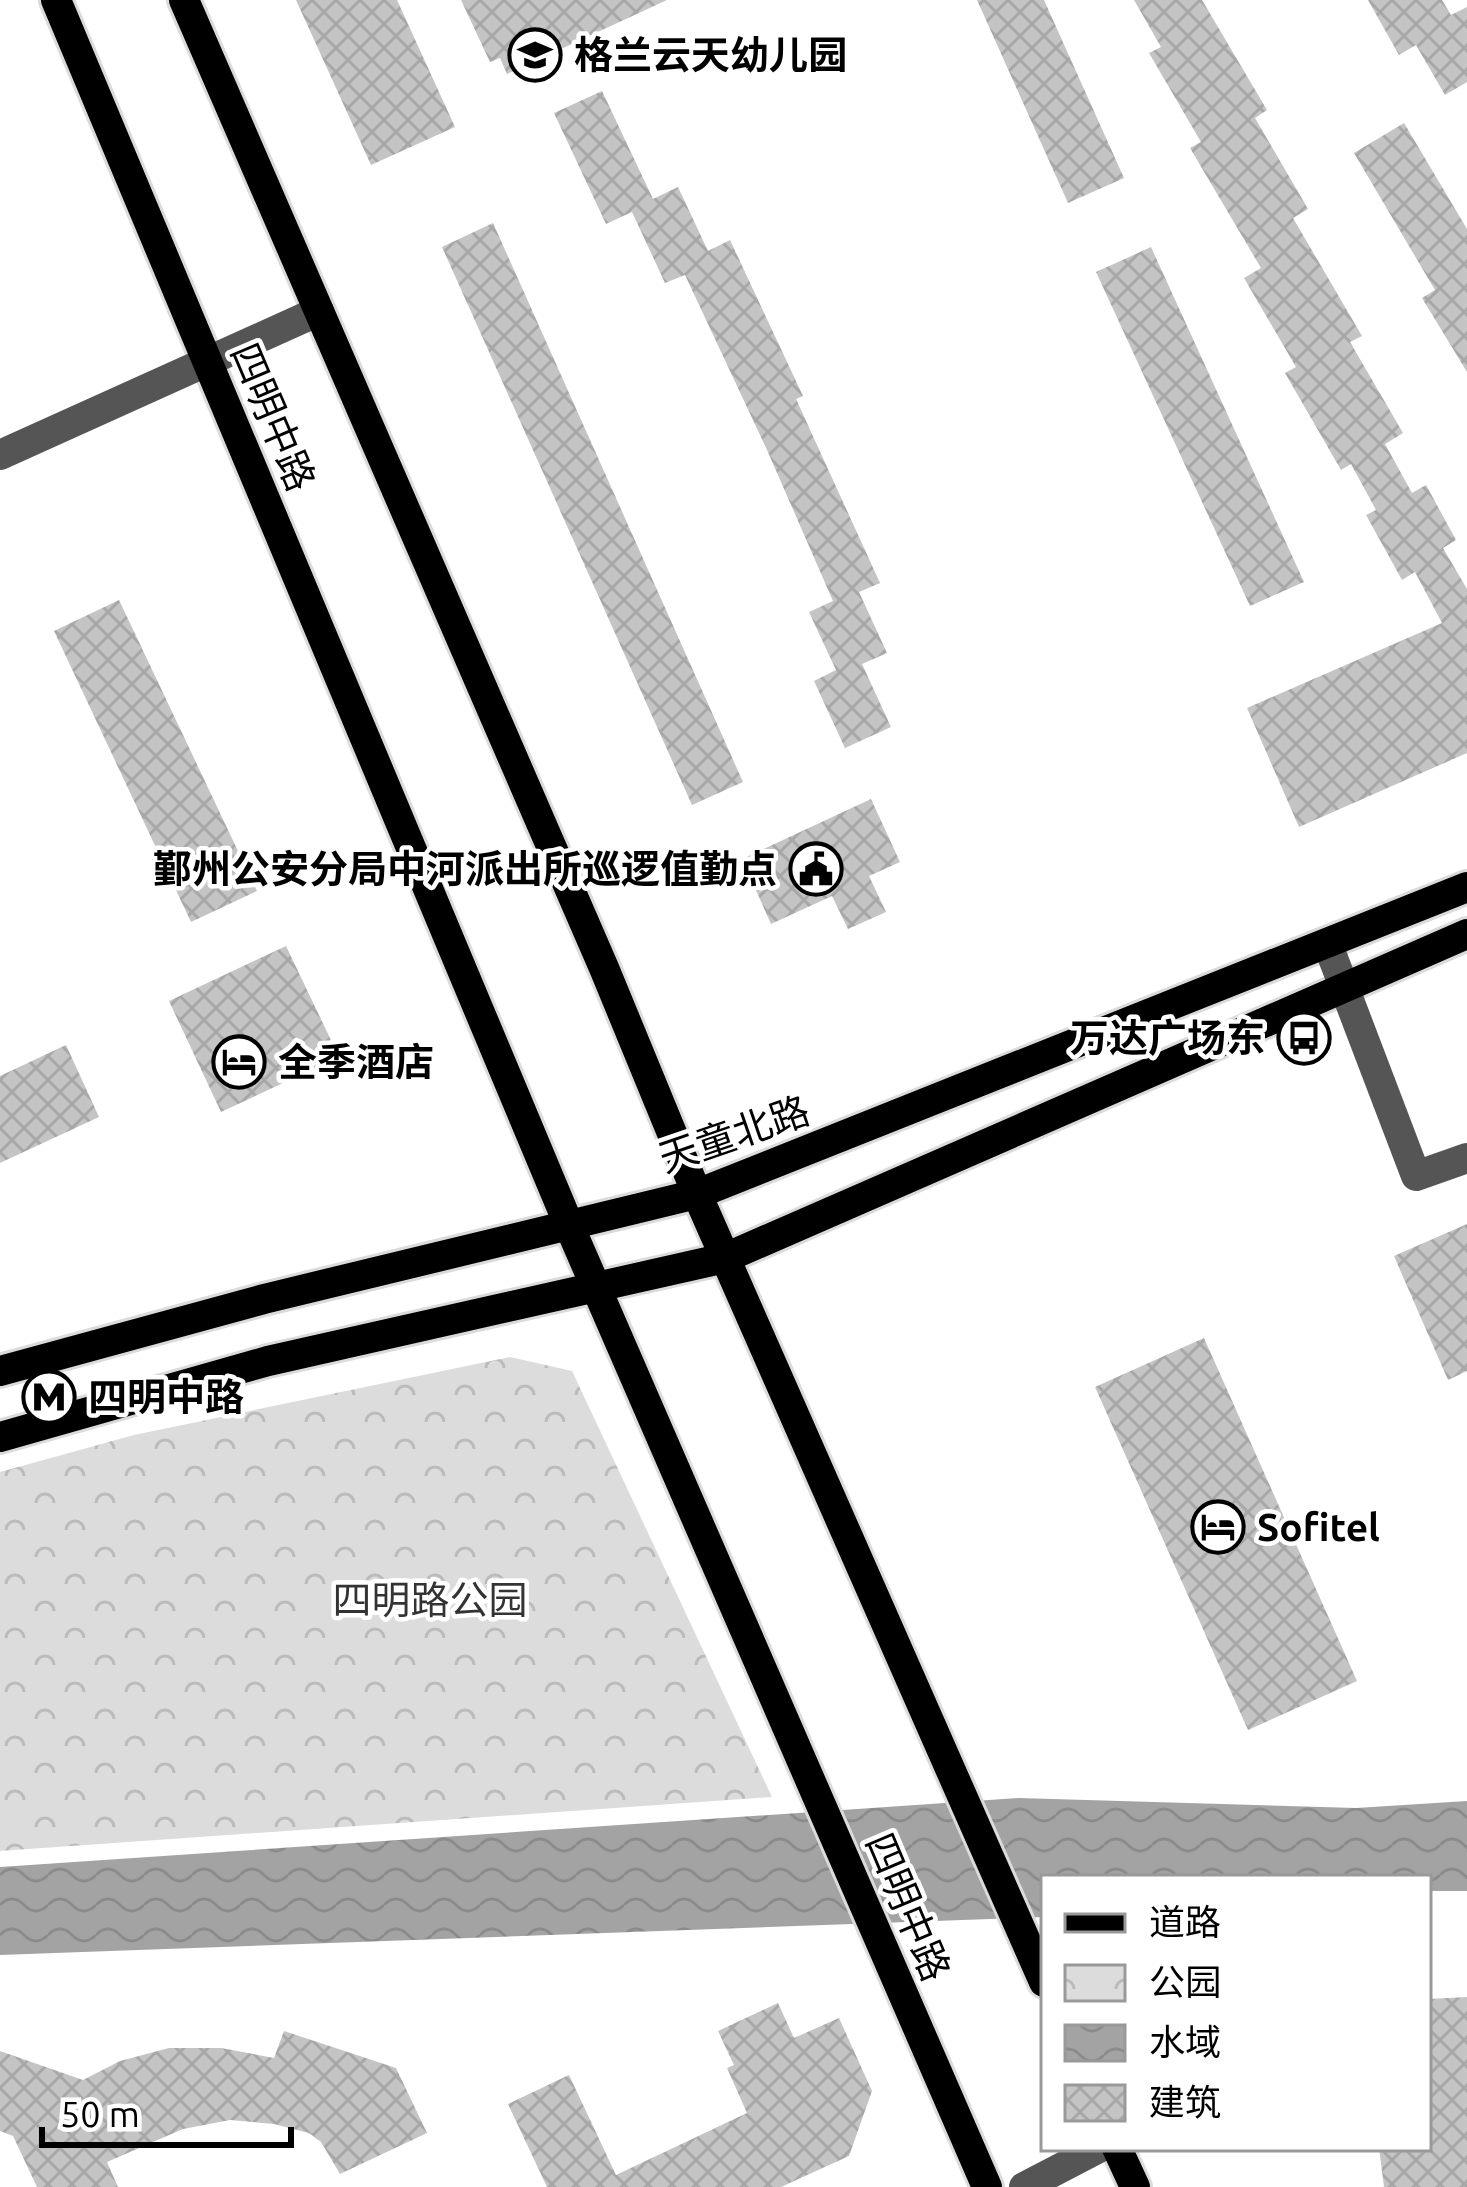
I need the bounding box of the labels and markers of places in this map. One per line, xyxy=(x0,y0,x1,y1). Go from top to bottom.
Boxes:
school or university icon: 格兰云天幼儿园 xyxy=(507,27,563,83)
place label: 格兰云天幼儿园 xyxy=(574,33,847,76)
public building icon: 鄞州公安分局中河派出所巡逻值勤点 xyxy=(788,841,844,897)
place label: 鄞州公安分局中河派出所巡逻值勤点 xyxy=(153,847,777,890)
bus stop icon: 万达广场东 xyxy=(1276,1010,1332,1066)
place label: 万达广场东 xyxy=(1070,1016,1265,1059)
hotel icon: 全季酒店 xyxy=(211,1034,267,1090)
place label: 全季酒店 xyxy=(278,1040,434,1083)
metro station icon: 四明中路 xyxy=(21,1369,77,1425)
place label: 四明中路 xyxy=(88,1375,244,1418)
hotel icon: Sofitel xyxy=(1190,1499,1246,1555)
place label: Sofitel xyxy=(1257,1505,1380,1548)

